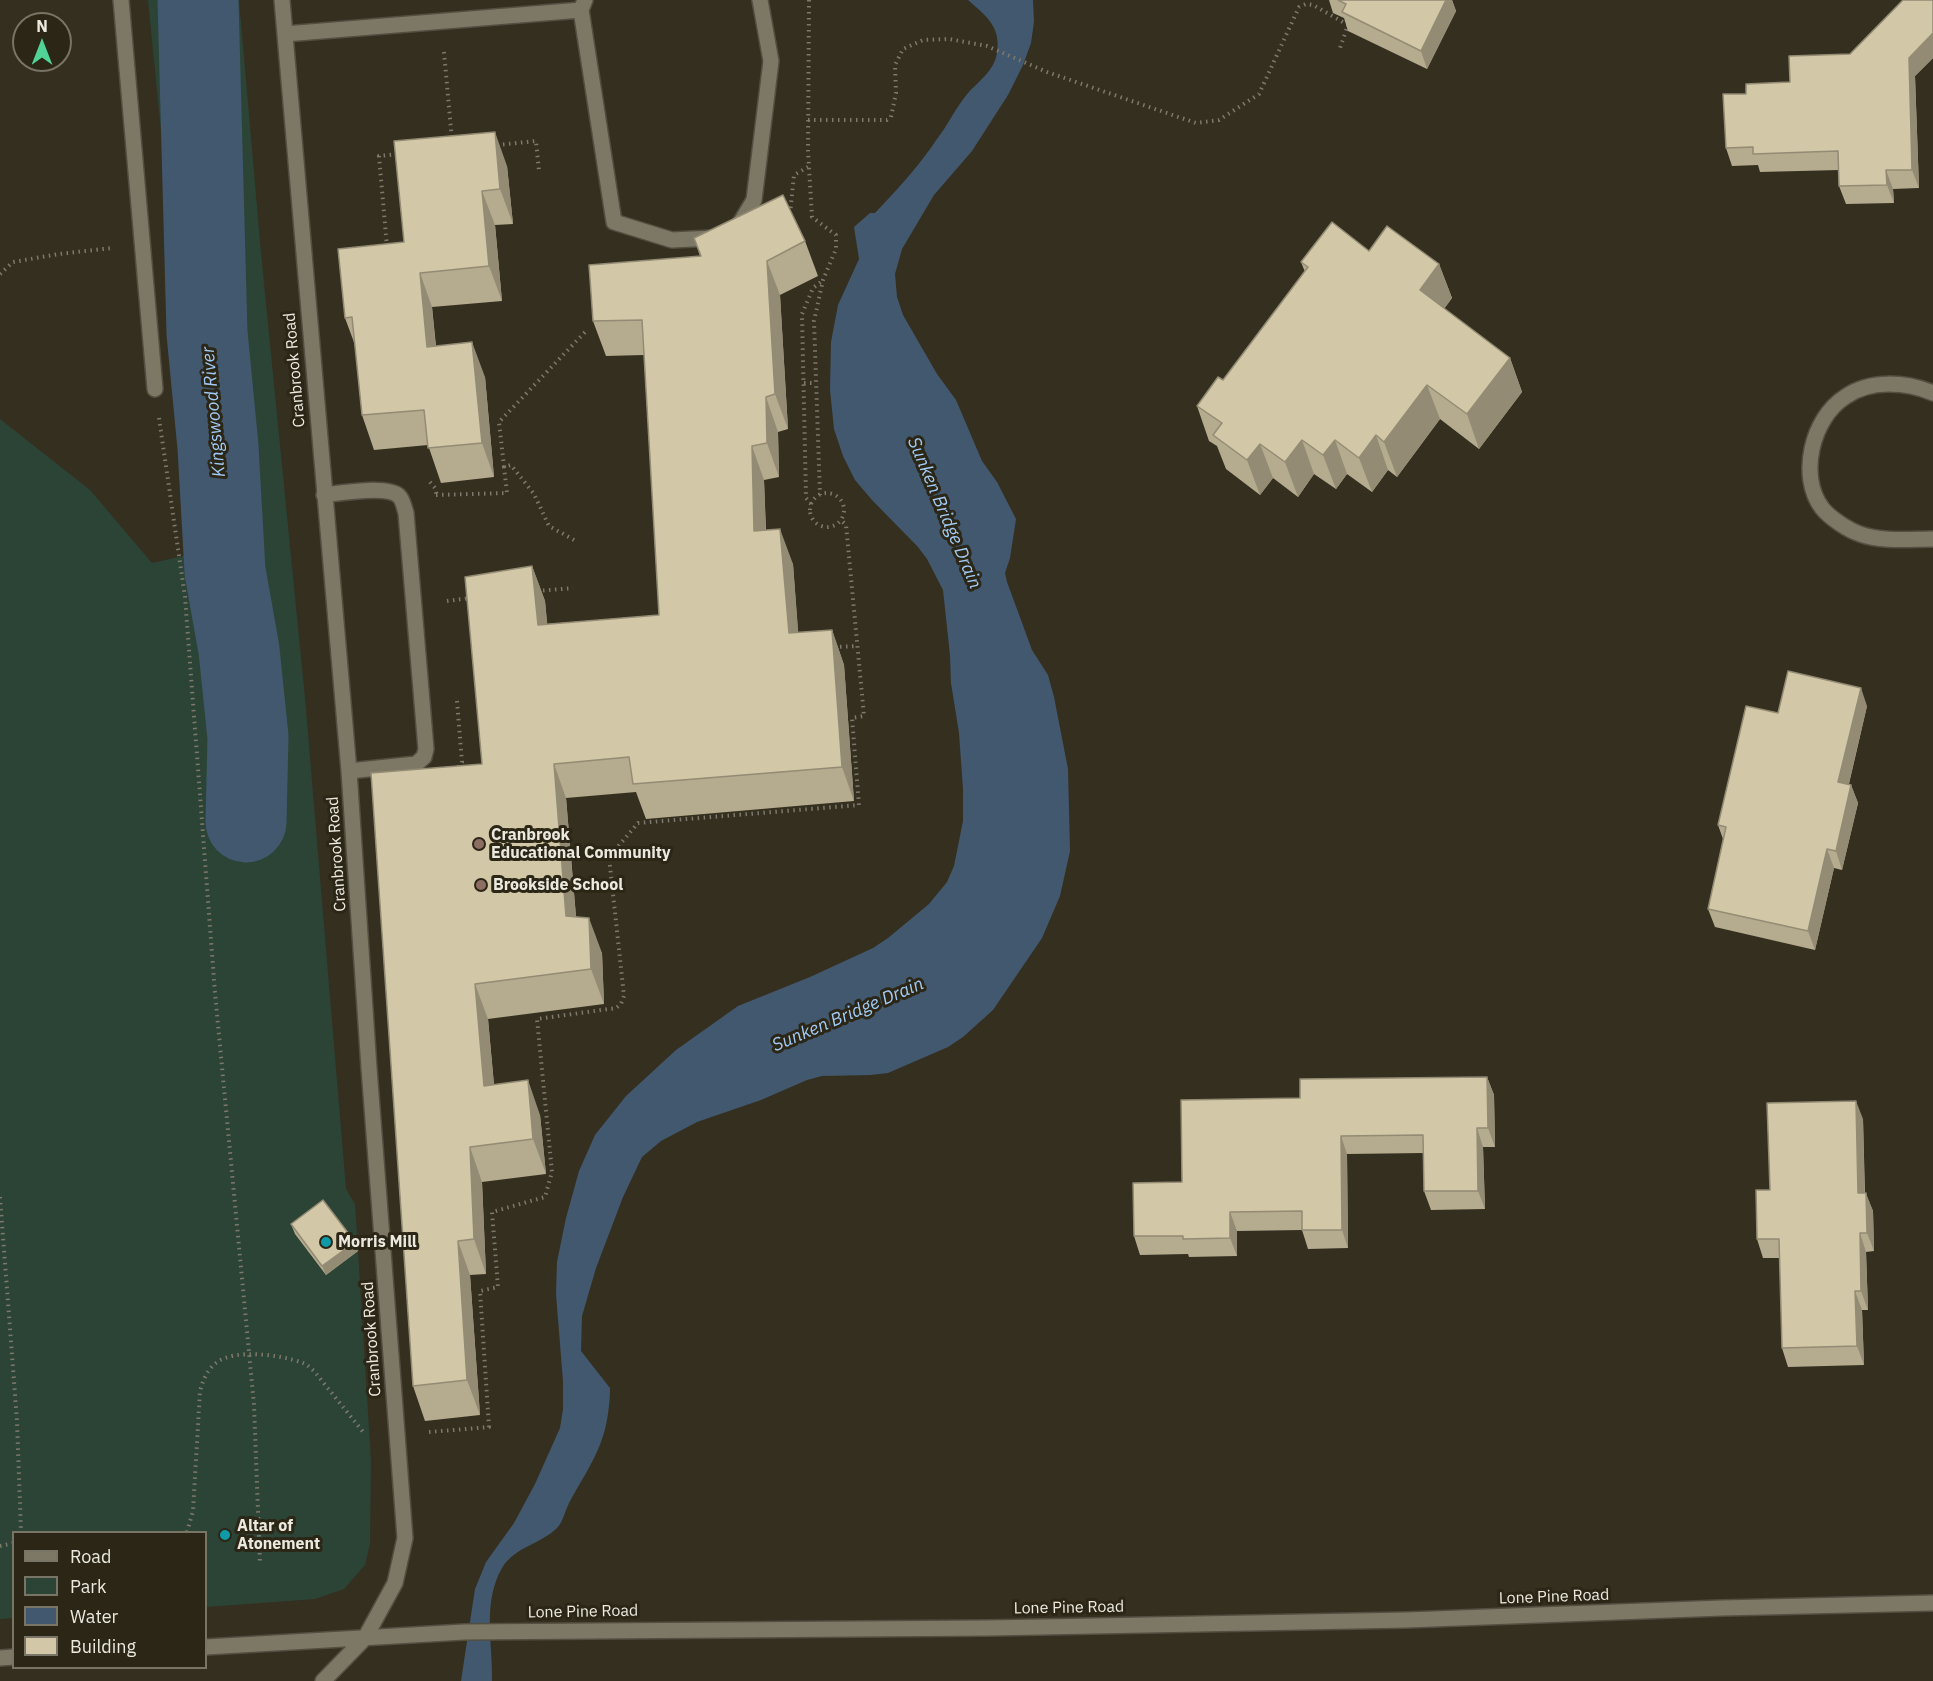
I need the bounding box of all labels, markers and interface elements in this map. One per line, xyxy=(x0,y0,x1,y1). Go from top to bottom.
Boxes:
north arrow xyxy=(12,12,72,72)
text: N xyxy=(36,16,48,36)
street label: Cranbrook Road xyxy=(280,312,310,428)
water label: Kingswood River xyxy=(198,346,230,478)
water label: Sunken Bridge Drain xyxy=(902,434,986,592)
street label: Cranbrook Road xyxy=(323,796,351,912)
place label: Cranbrook Educational Community xyxy=(491,825,670,863)
marker: Cranbrook Educational Community xyxy=(472,837,486,851)
place label: Brookside School xyxy=(493,875,623,895)
marker: Brookside School xyxy=(474,878,488,892)
water label: Sunken Bridge Drain xyxy=(769,973,927,1057)
place label: Morris Mill xyxy=(338,1232,417,1252)
marker: Morris Mill xyxy=(319,1235,333,1249)
street label: Cranbrook Road xyxy=(358,1281,386,1397)
place label: Altar of Atonement xyxy=(237,1516,320,1554)
marker: Altar of Atonement xyxy=(218,1528,232,1542)
legend xyxy=(12,1531,207,1669)
text: Road xyxy=(70,1545,111,1568)
text: Park xyxy=(70,1575,106,1598)
street label: Lone Pine Road xyxy=(1498,1585,1610,1609)
street label: Lone Pine Road xyxy=(1014,1597,1124,1619)
street label: Lone Pine Road xyxy=(528,1601,638,1623)
text: Water xyxy=(70,1605,118,1628)
text: Building xyxy=(70,1635,136,1658)

